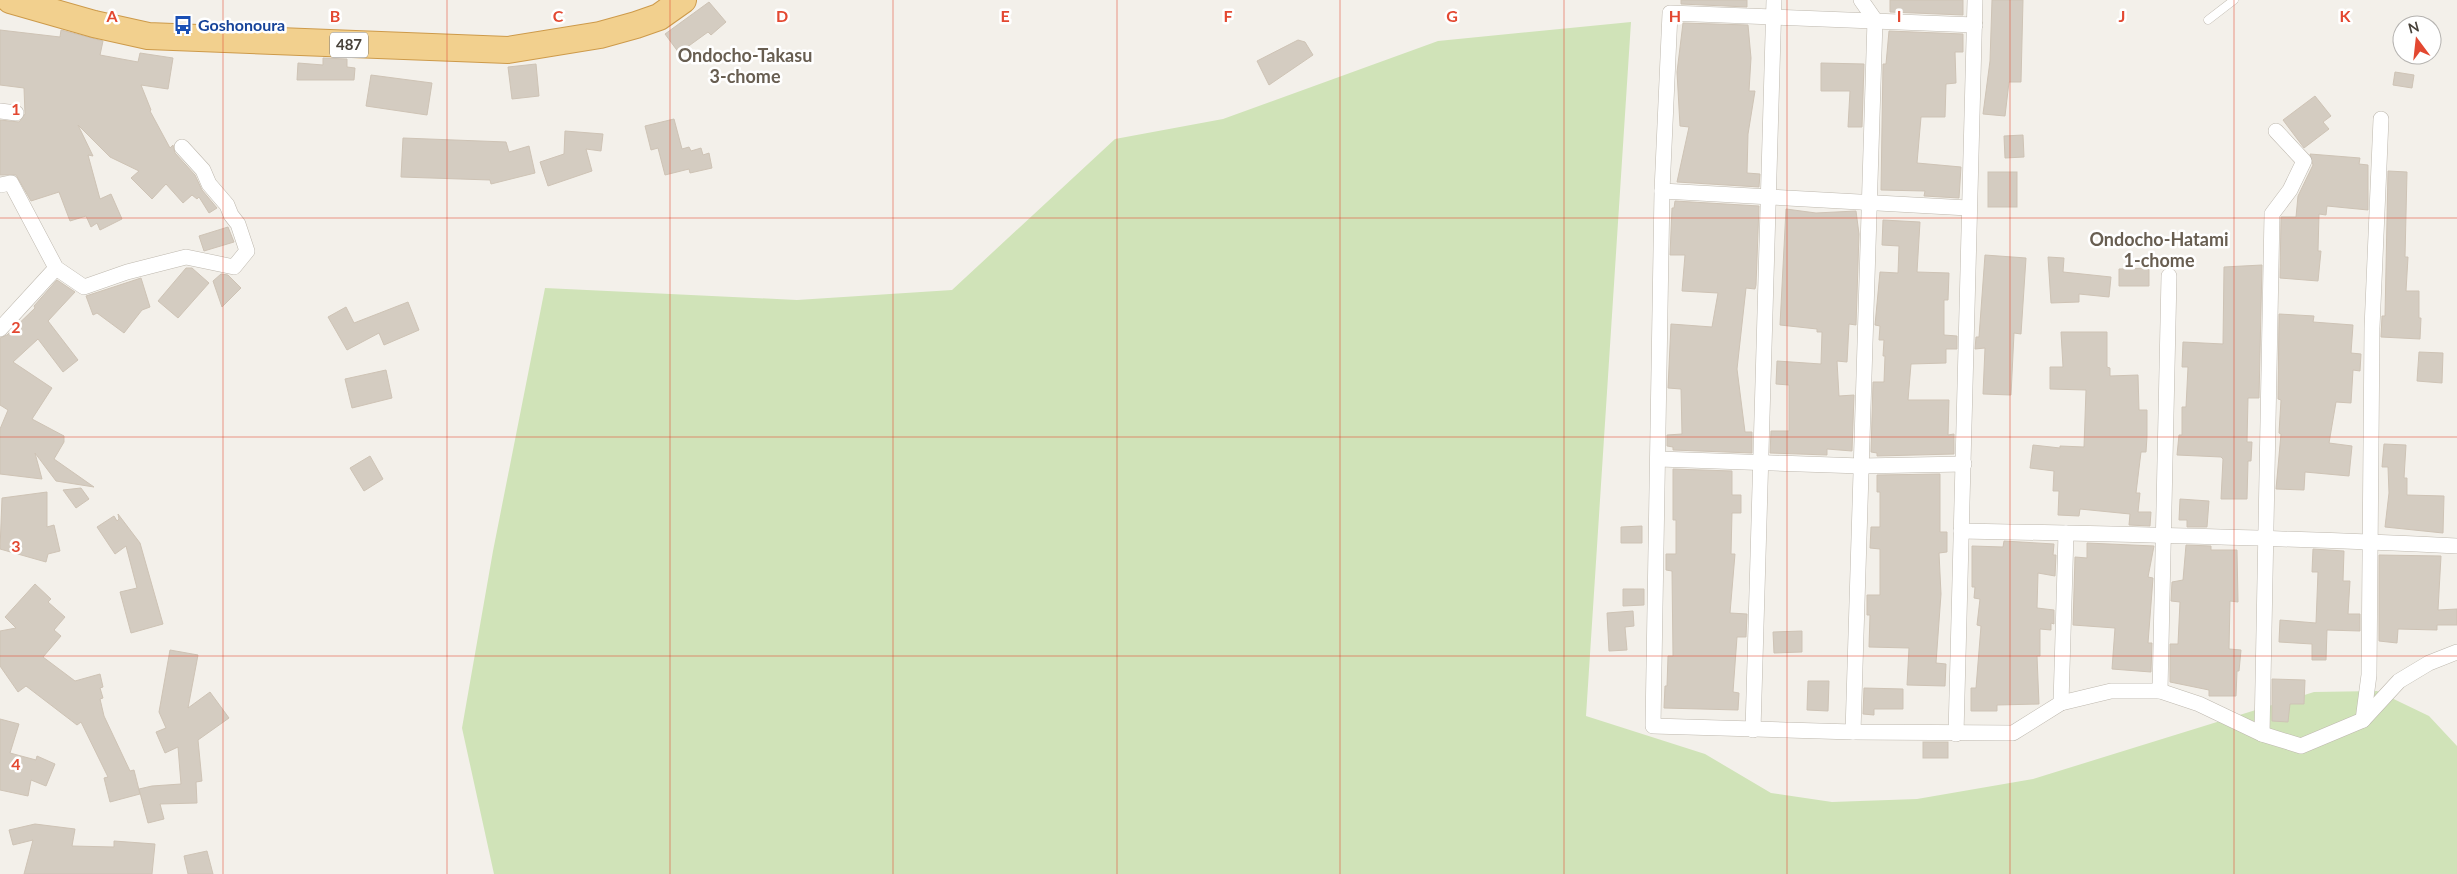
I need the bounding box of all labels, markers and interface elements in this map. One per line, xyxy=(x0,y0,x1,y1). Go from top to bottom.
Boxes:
text: A xyxy=(105,6,118,25)
text: B xyxy=(330,6,340,25)
text: C xyxy=(553,6,564,25)
text: D xyxy=(776,6,788,25)
text: E xyxy=(1000,6,1010,25)
text: F xyxy=(1223,6,1233,25)
text: G xyxy=(1446,6,1458,25)
text: H xyxy=(1669,6,1681,25)
text: I xyxy=(1897,6,1901,25)
text: J xyxy=(2119,6,2125,25)
text: K xyxy=(2340,6,2352,25)
bus stop icon: Goshonoura xyxy=(172,14,194,36)
place label: Goshonoura xyxy=(198,15,285,34)
north arrow xyxy=(2392,15,2442,65)
text: N xyxy=(2406,17,2421,37)
road number: 487 xyxy=(330,32,368,58)
district label: Ondocho-Takasu 3-chome xyxy=(678,44,812,87)
text: 1 xyxy=(11,99,21,118)
district label: Ondocho-Hatami 1-chome xyxy=(2089,228,2229,271)
text: 2 xyxy=(11,317,21,336)
text: 3 xyxy=(11,536,21,555)
text: 4 xyxy=(11,754,21,773)

